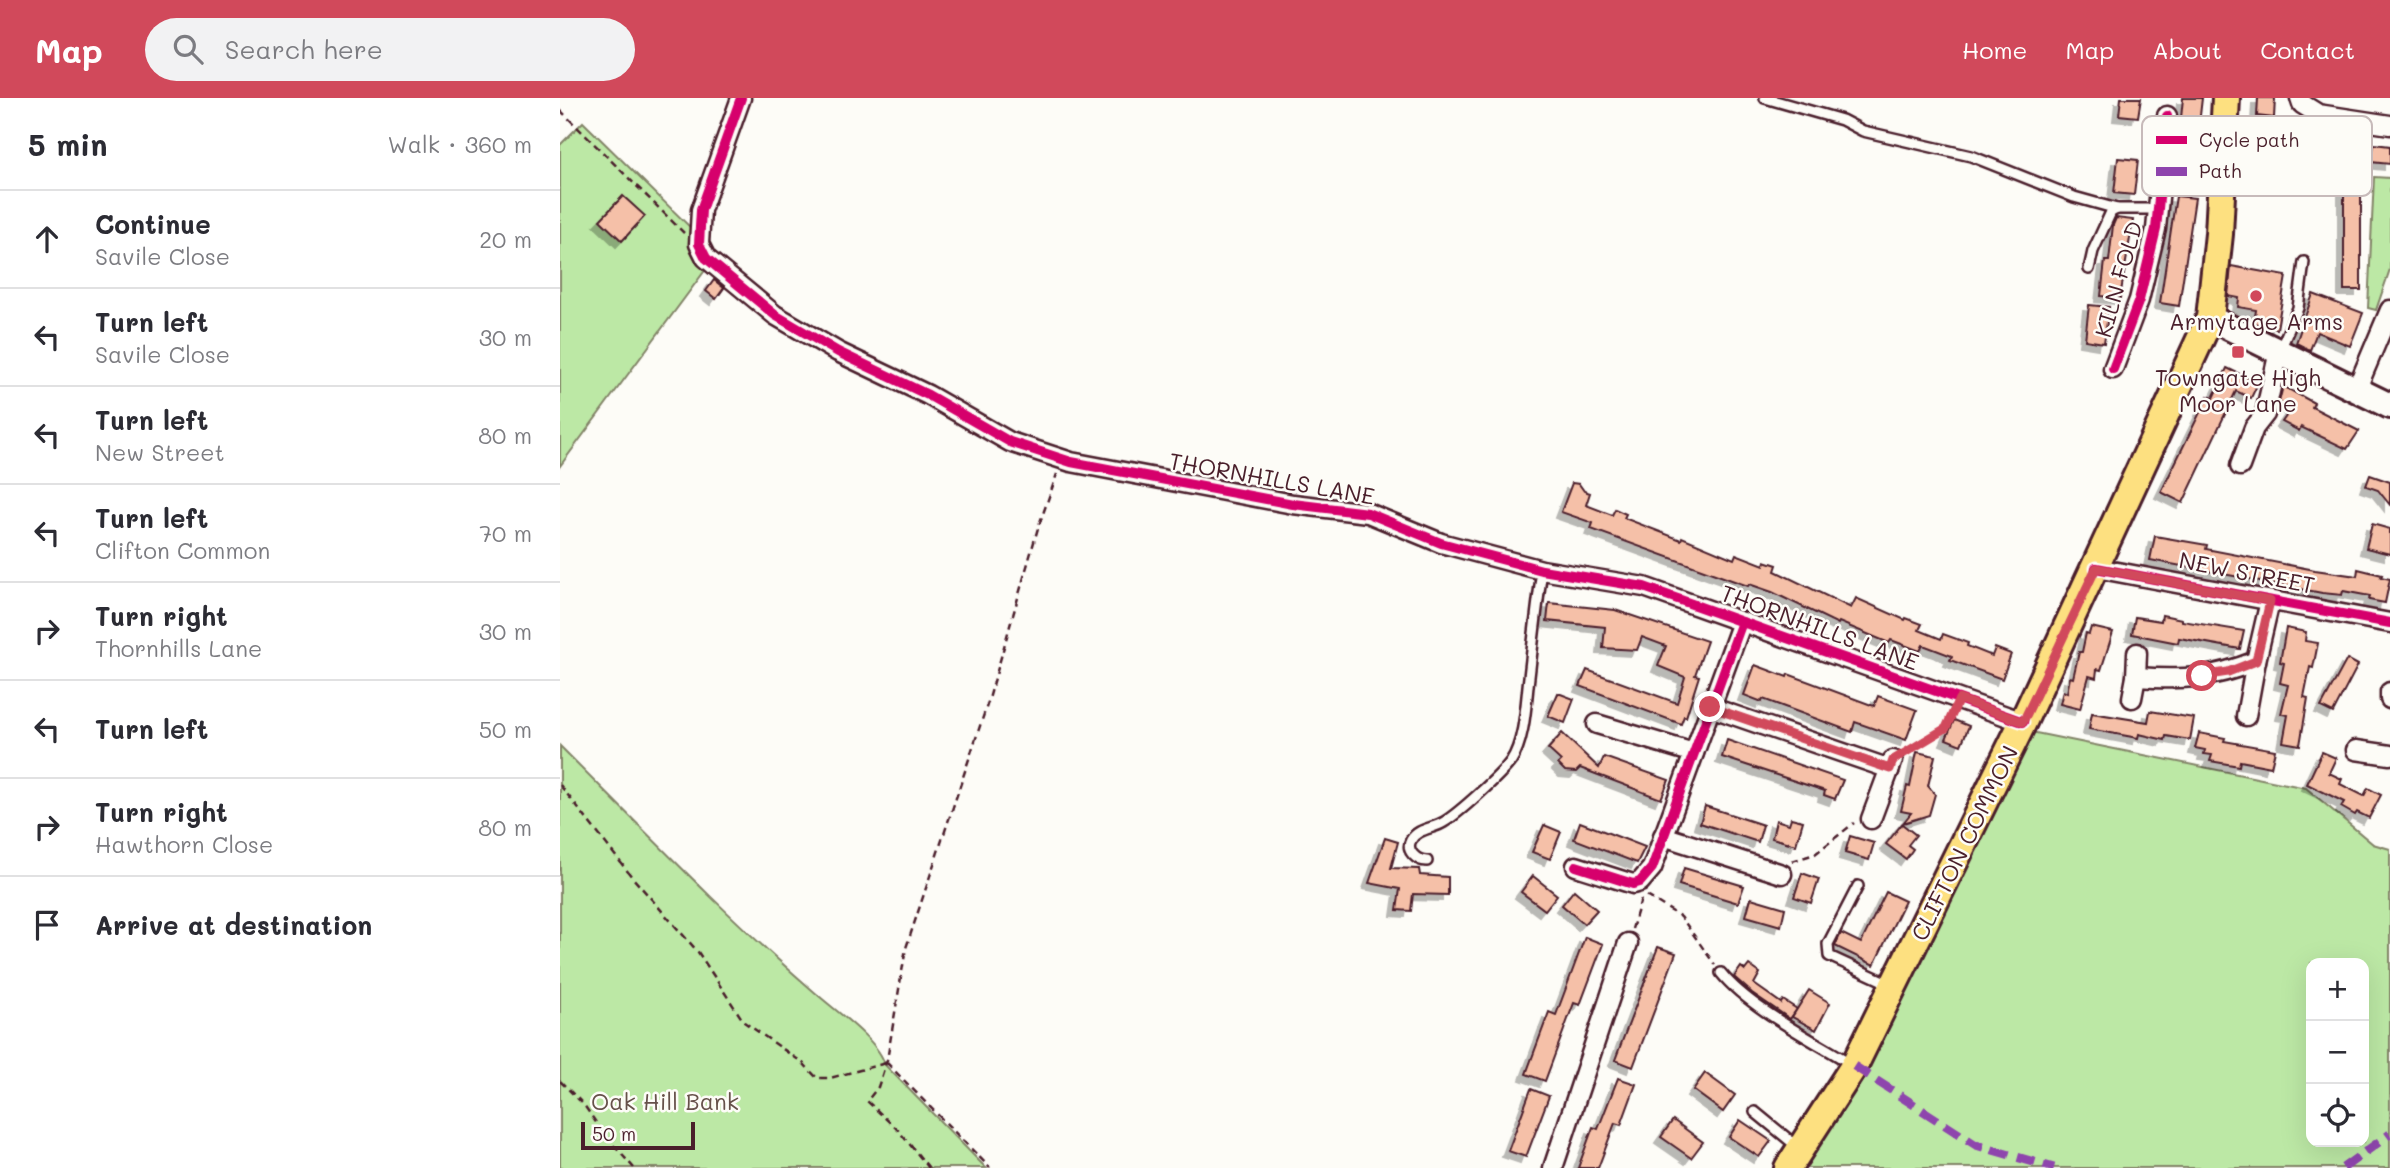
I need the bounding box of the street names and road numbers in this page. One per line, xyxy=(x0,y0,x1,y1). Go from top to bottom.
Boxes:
street label: KILN FOLD xyxy=(2087,217,2149,341)
street label: THORNHILLS LANE xyxy=(1167,445,1377,511)
street label: NEW STREET xyxy=(2177,544,2317,600)
street label: THORNHILLS LANE xyxy=(1717,577,1923,677)
street label: CLIFTON COMMON xyxy=(1904,741,2024,945)

